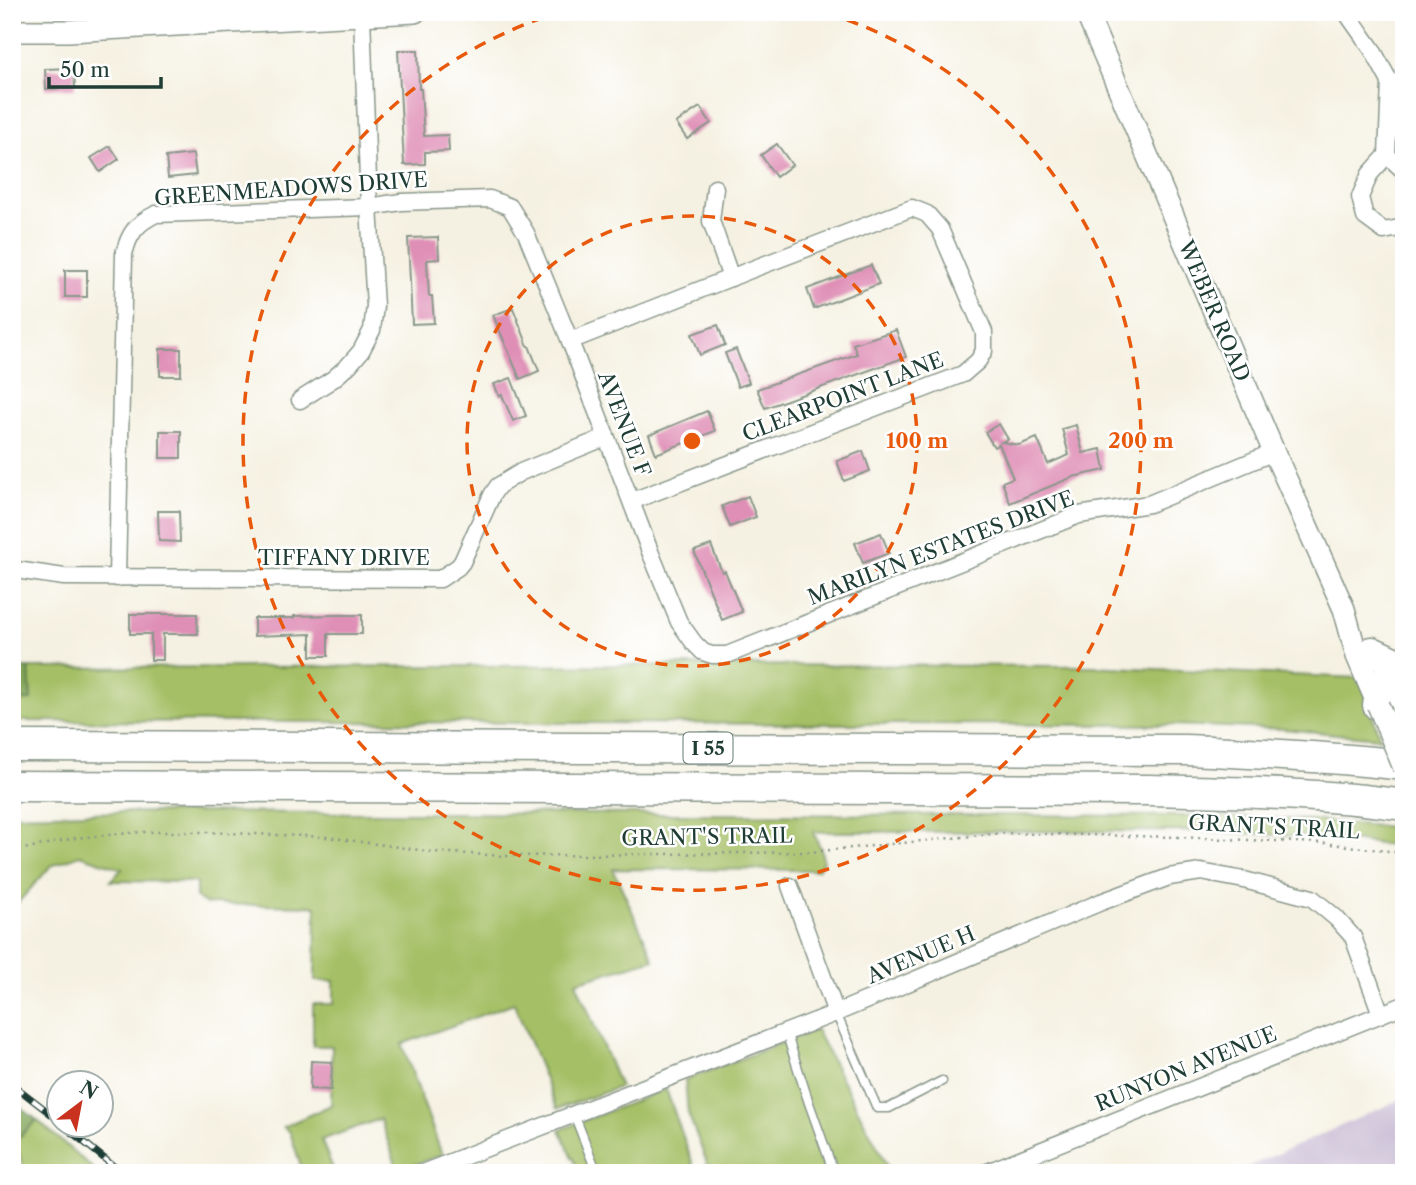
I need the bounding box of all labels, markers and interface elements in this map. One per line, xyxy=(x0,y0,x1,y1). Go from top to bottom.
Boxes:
scale bar xyxy=(49,46,161,90)
text: 50 m xyxy=(60,57,110,82)
street label: GREENMEADOWS DRIVE xyxy=(153,166,429,211)
street label: WEBER ROAD xyxy=(1173,235,1255,385)
street label: CLEARPOINT LANE xyxy=(739,347,947,446)
street label: AVENUE F xyxy=(593,367,656,480)
text: 100 m xyxy=(886,428,948,453)
text: 200 m xyxy=(1108,428,1174,453)
centre of rings xyxy=(680,429,704,453)
street label: MARILYN ESTATES DRIVE xyxy=(804,485,1077,610)
street label: TIFFANY DRIVE xyxy=(258,545,430,570)
road number: I 55 xyxy=(684,733,732,764)
street label: GRANT'S TRAIL xyxy=(1188,810,1360,843)
street label: GRANT'S TRAIL xyxy=(621,823,793,850)
street label: AVENUE H xyxy=(862,921,979,989)
street label: RUNYON AVENUE xyxy=(1091,1021,1280,1116)
north arrow xyxy=(46,1070,116,1140)
text: N xyxy=(76,1076,102,1104)

